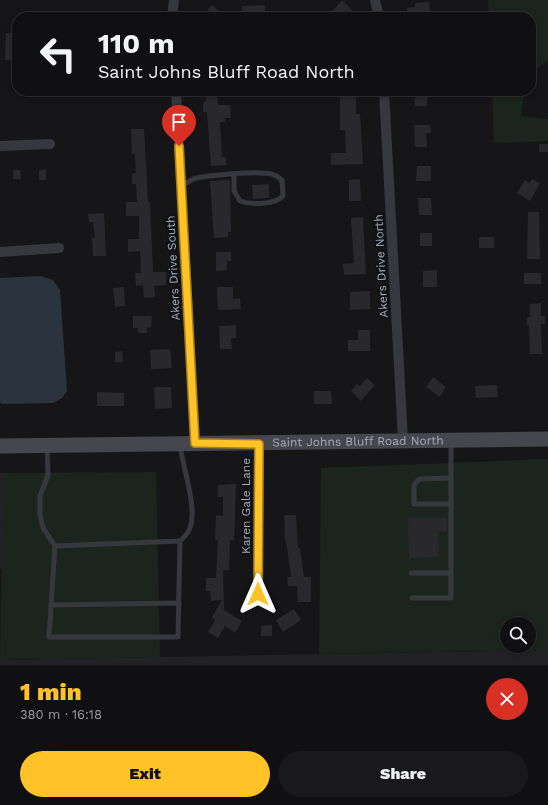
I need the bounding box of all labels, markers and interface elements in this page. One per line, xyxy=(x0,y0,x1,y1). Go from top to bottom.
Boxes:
text: 110 m xyxy=(98,27,175,60)
icon: left xyxy=(32,28,84,80)
text: Saint Johns Bluff Road North xyxy=(98,61,355,82)
pin xyxy=(162,105,196,146)
icon: arrive xyxy=(168,111,190,133)
street label: Akers Drive North xyxy=(371,214,391,318)
street label: Akers Drive South xyxy=(163,215,183,321)
street label: Saint Johns Bluff Road North xyxy=(272,433,444,450)
street label: Karen Gale Lane xyxy=(239,458,253,554)
position arrow xyxy=(237,573,279,615)
map controls xyxy=(500,617,536,653)
button: search xyxy=(500,617,536,653)
text: 1 min xyxy=(20,678,82,706)
button: close xyxy=(486,678,528,720)
text: 380 m · 16:18 xyxy=(20,707,102,722)
button: Exit xyxy=(20,751,270,797)
button: Share xyxy=(278,751,528,797)

